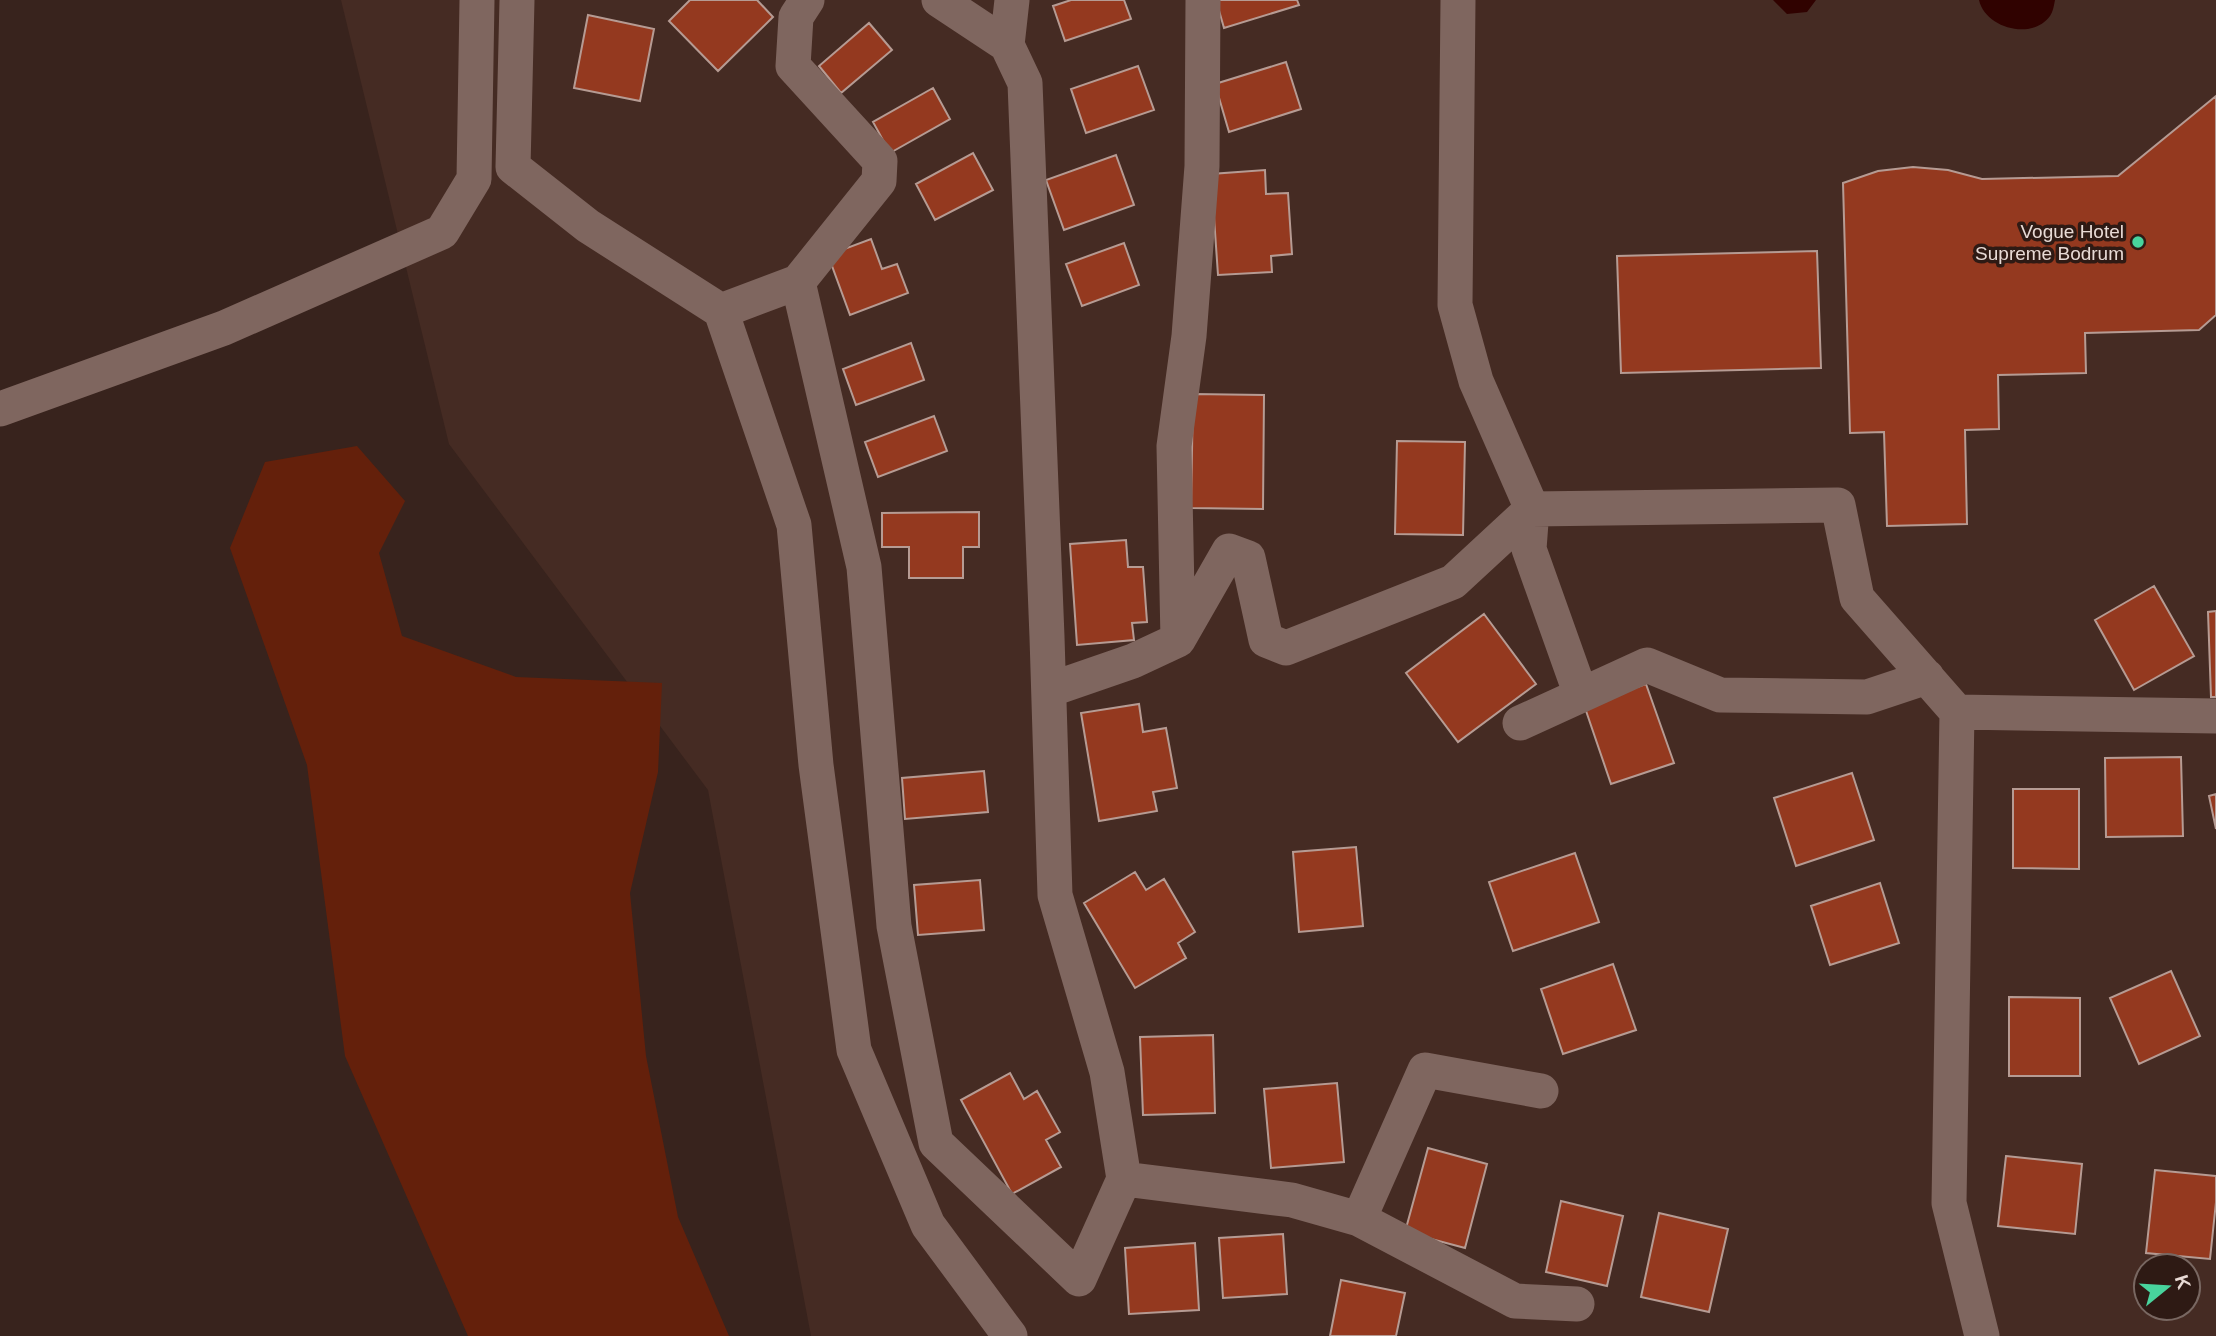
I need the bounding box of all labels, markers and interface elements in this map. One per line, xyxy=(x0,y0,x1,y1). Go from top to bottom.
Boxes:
place label: Vogue Hotel Supreme Bodrum xyxy=(1975,221,2124,264)
marker: Vogue Hotel Supreme Bodrum xyxy=(2130,234,2146,250)
north arrow xyxy=(2132,1252,2202,1322)
text: K xyxy=(2171,1272,2195,1292)

